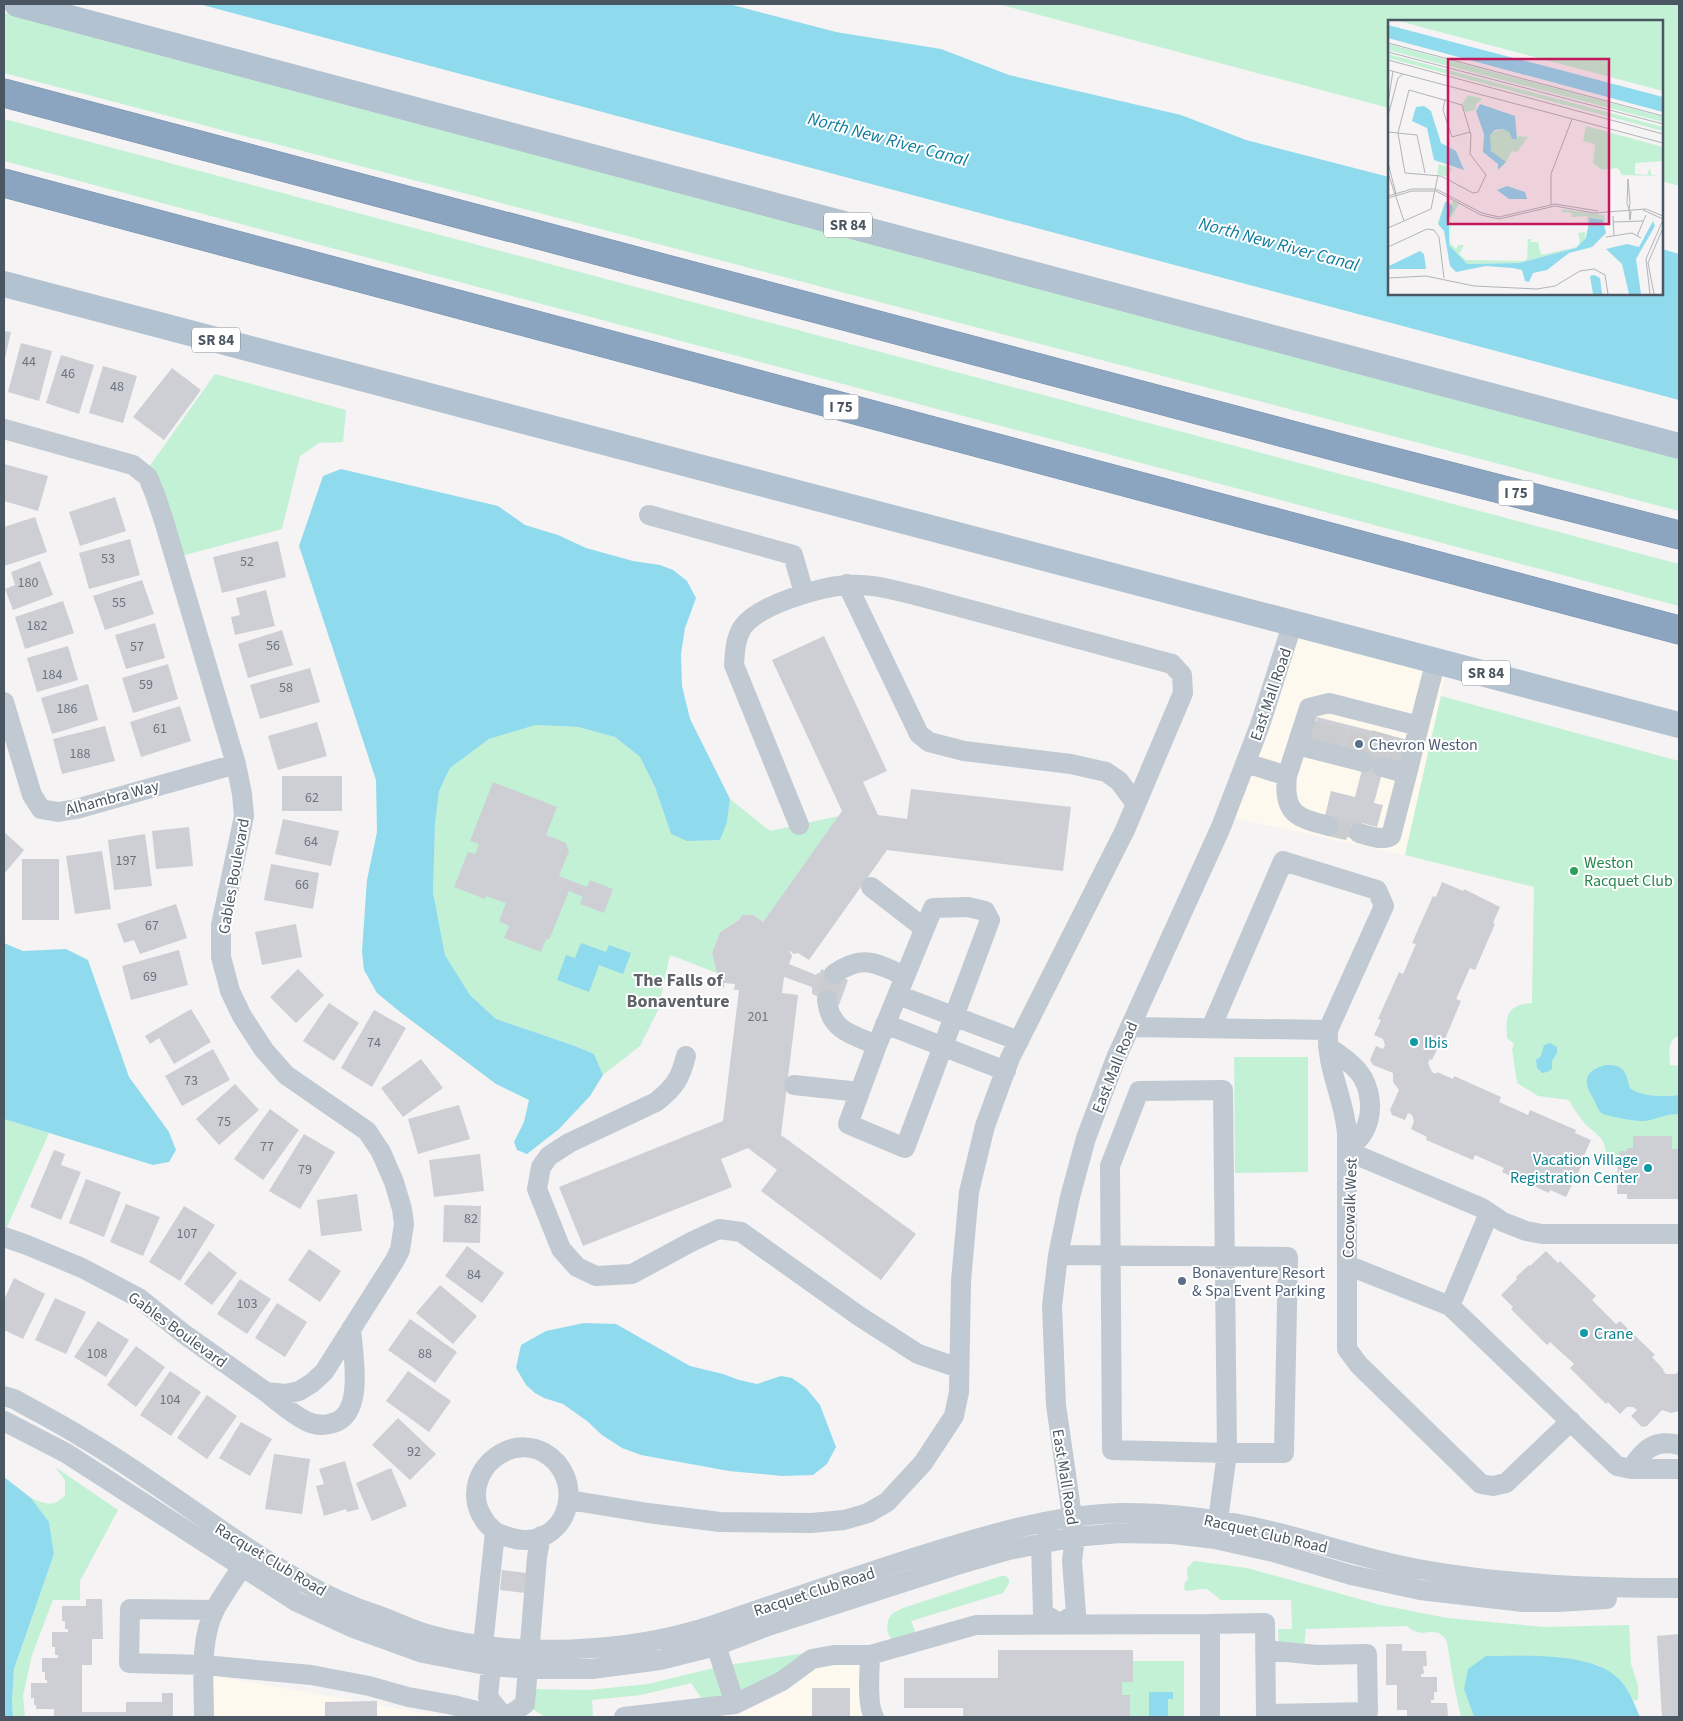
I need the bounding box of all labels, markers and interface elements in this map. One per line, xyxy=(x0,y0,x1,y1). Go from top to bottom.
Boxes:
inset map xyxy=(1388,20,1663,295)
water label: North New River Canal xyxy=(805,106,971,173)
water label: North New River Canal xyxy=(1196,211,1362,278)
road number: SR 84 xyxy=(824,212,872,238)
road number: SR 84 xyxy=(192,328,240,352)
house number: 44 xyxy=(22,352,36,372)
house number: 46 xyxy=(61,364,75,384)
house number: 48 xyxy=(110,377,124,397)
road number: I 75 xyxy=(824,394,858,420)
road number: I 75 xyxy=(1498,480,1534,506)
house number: 53 xyxy=(101,549,115,569)
house number: 52 xyxy=(240,552,254,572)
house number: 180 xyxy=(18,573,38,593)
house number: 55 xyxy=(112,593,126,613)
house number: 182 xyxy=(27,616,47,636)
house number: 56 xyxy=(266,636,280,656)
house number: 57 xyxy=(130,637,144,657)
street label: East Mall Road xyxy=(1245,645,1297,744)
road number: SR 84 xyxy=(1462,660,1510,686)
house number: 184 xyxy=(42,665,62,685)
house number: 59 xyxy=(139,675,153,695)
house number: 58 xyxy=(279,678,293,698)
house number: 186 xyxy=(57,699,77,719)
house number: 61 xyxy=(153,719,167,739)
place label: Chevron Weston xyxy=(1369,734,1478,756)
marker: Chevron Weston xyxy=(1353,738,1365,750)
house number: 188 xyxy=(70,744,90,764)
street label: Alhambra Way xyxy=(63,775,162,821)
house number: 62 xyxy=(305,788,319,808)
street label: Gables Boulevard xyxy=(213,817,255,936)
house number: 64 xyxy=(304,832,318,852)
house number: 197 xyxy=(116,851,136,871)
place label: Weston Racquet Club xyxy=(1584,852,1673,892)
marker: Weston Racquet Club xyxy=(1568,865,1580,877)
house number: 66 xyxy=(295,875,309,895)
house number: 67 xyxy=(145,916,159,936)
house number: 69 xyxy=(143,967,157,987)
district label: The Falls of Bonaventure xyxy=(627,968,729,1014)
house number: 201 xyxy=(748,1007,768,1027)
street label: East Mall Road xyxy=(1087,1018,1143,1116)
place label: Ibis xyxy=(1424,1032,1448,1054)
house number: 74 xyxy=(367,1033,381,1053)
marker: Ibis xyxy=(1408,1036,1420,1048)
house number: 73 xyxy=(184,1071,198,1091)
house number: 75 xyxy=(217,1112,231,1132)
house number: 77 xyxy=(260,1137,274,1157)
place label: Vacation Village Registration Center xyxy=(1510,1149,1638,1189)
street label: Cocowalk West xyxy=(1337,1157,1363,1259)
house number: 79 xyxy=(298,1160,312,1180)
marker: Vacation Village Registration Center xyxy=(1642,1162,1654,1174)
house number: 82 xyxy=(464,1209,478,1229)
house number: 107 xyxy=(177,1224,197,1244)
place label: Bonaventure Resort & Spa Event Parking xyxy=(1192,1262,1325,1302)
house number: 84 xyxy=(467,1265,481,1285)
marker: Bonaventure Resort & Spa Event Parking xyxy=(1176,1275,1188,1287)
street label: Gables Boulevard xyxy=(124,1287,231,1373)
house number: 103 xyxy=(237,1294,257,1314)
place label: Crane xyxy=(1594,1323,1633,1345)
marker: Crane xyxy=(1578,1327,1590,1339)
house number: 108 xyxy=(87,1344,107,1364)
house number: 88 xyxy=(418,1344,432,1364)
house number: 104 xyxy=(160,1390,180,1410)
street label: East Mall Road xyxy=(1047,1428,1083,1527)
house number: 92 xyxy=(407,1442,421,1462)
street label: Racquet Club Road xyxy=(1202,1509,1330,1559)
street label: Racquet Club Road xyxy=(211,1518,330,1602)
street label: Racquet Club Road xyxy=(751,1562,878,1622)

